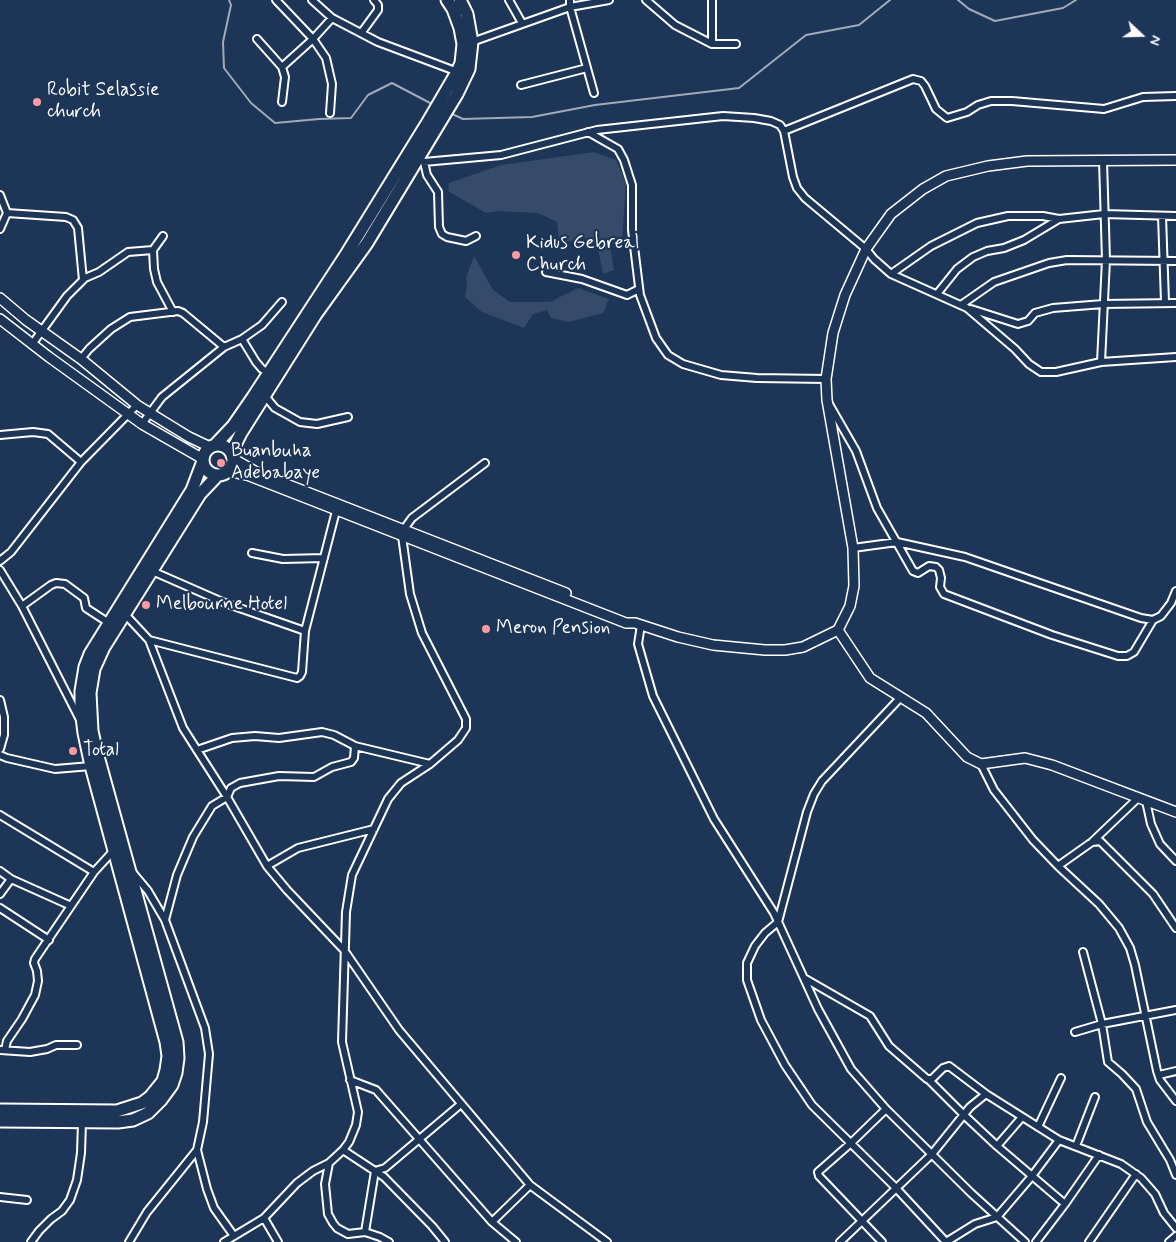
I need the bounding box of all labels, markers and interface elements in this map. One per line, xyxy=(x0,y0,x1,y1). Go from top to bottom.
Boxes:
north arrow xyxy=(1116,10,1166,60)
text: N xyxy=(1145,33,1165,48)
place label: Robit Selassie church xyxy=(47,80,159,124)
marker: Robit Selassie church xyxy=(31,96,43,108)
place label: Kidus Gebreal Church xyxy=(526,233,639,277)
marker: Kidus Gebreal Church xyxy=(510,249,522,261)
place label: Buanbuha Adebabaye xyxy=(231,441,320,485)
marker: Buanbuha Adebabaye xyxy=(215,457,227,469)
place label: Melbourne Hotel xyxy=(156,594,287,616)
marker: Melbourne Hotel xyxy=(140,599,152,611)
place label: Meron Pension xyxy=(496,618,610,640)
marker: Meron Pension xyxy=(480,623,492,635)
place label: Total xyxy=(83,740,119,762)
marker: Total xyxy=(67,745,79,757)

